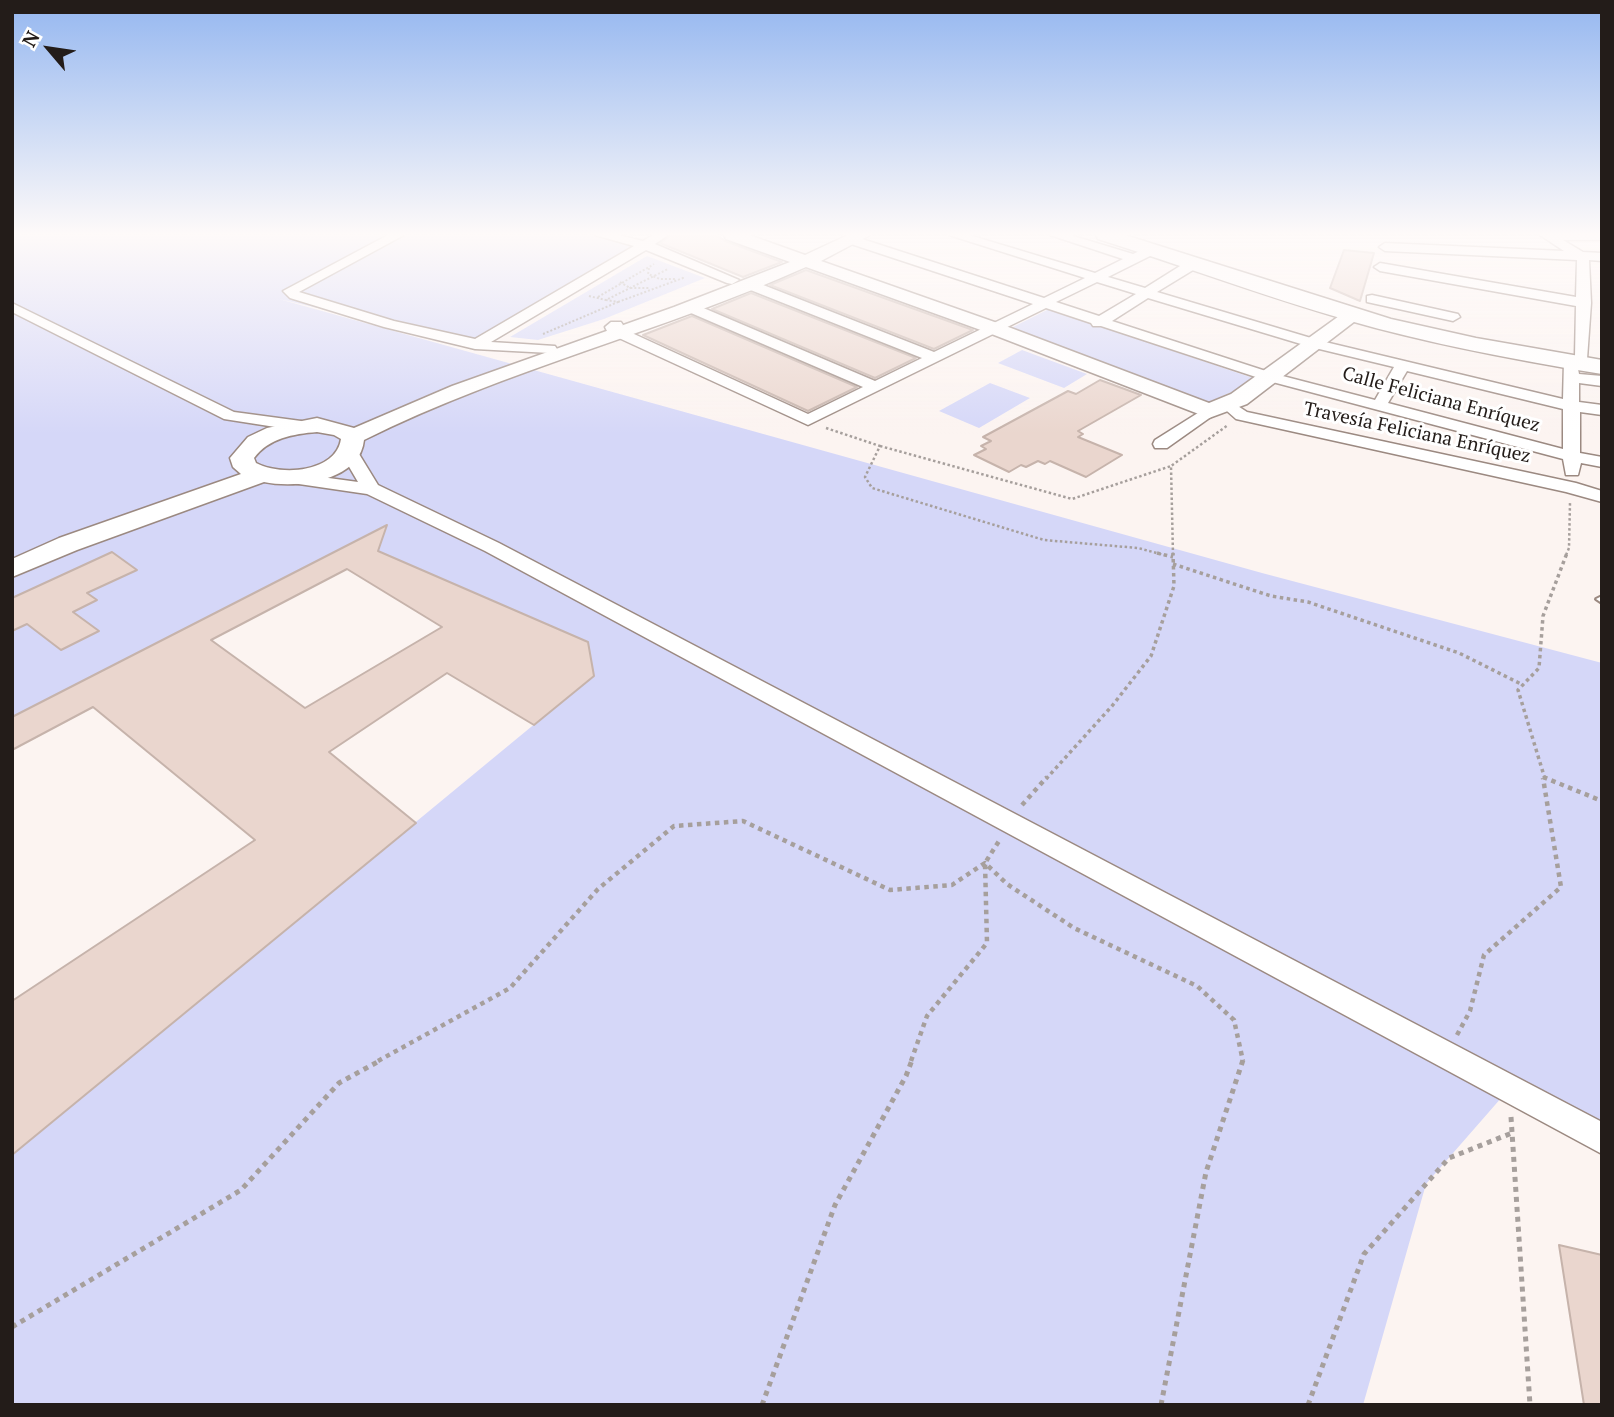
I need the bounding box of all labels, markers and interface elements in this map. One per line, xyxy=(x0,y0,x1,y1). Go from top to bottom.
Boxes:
north arrow xyxy=(14,14,84,84)
text: N xyxy=(16,26,45,51)
street label: Calle Feliciana Enríquez xyxy=(1340,363,1542,437)
street label: Travesía Feliciana Enríquez xyxy=(1301,398,1533,468)

